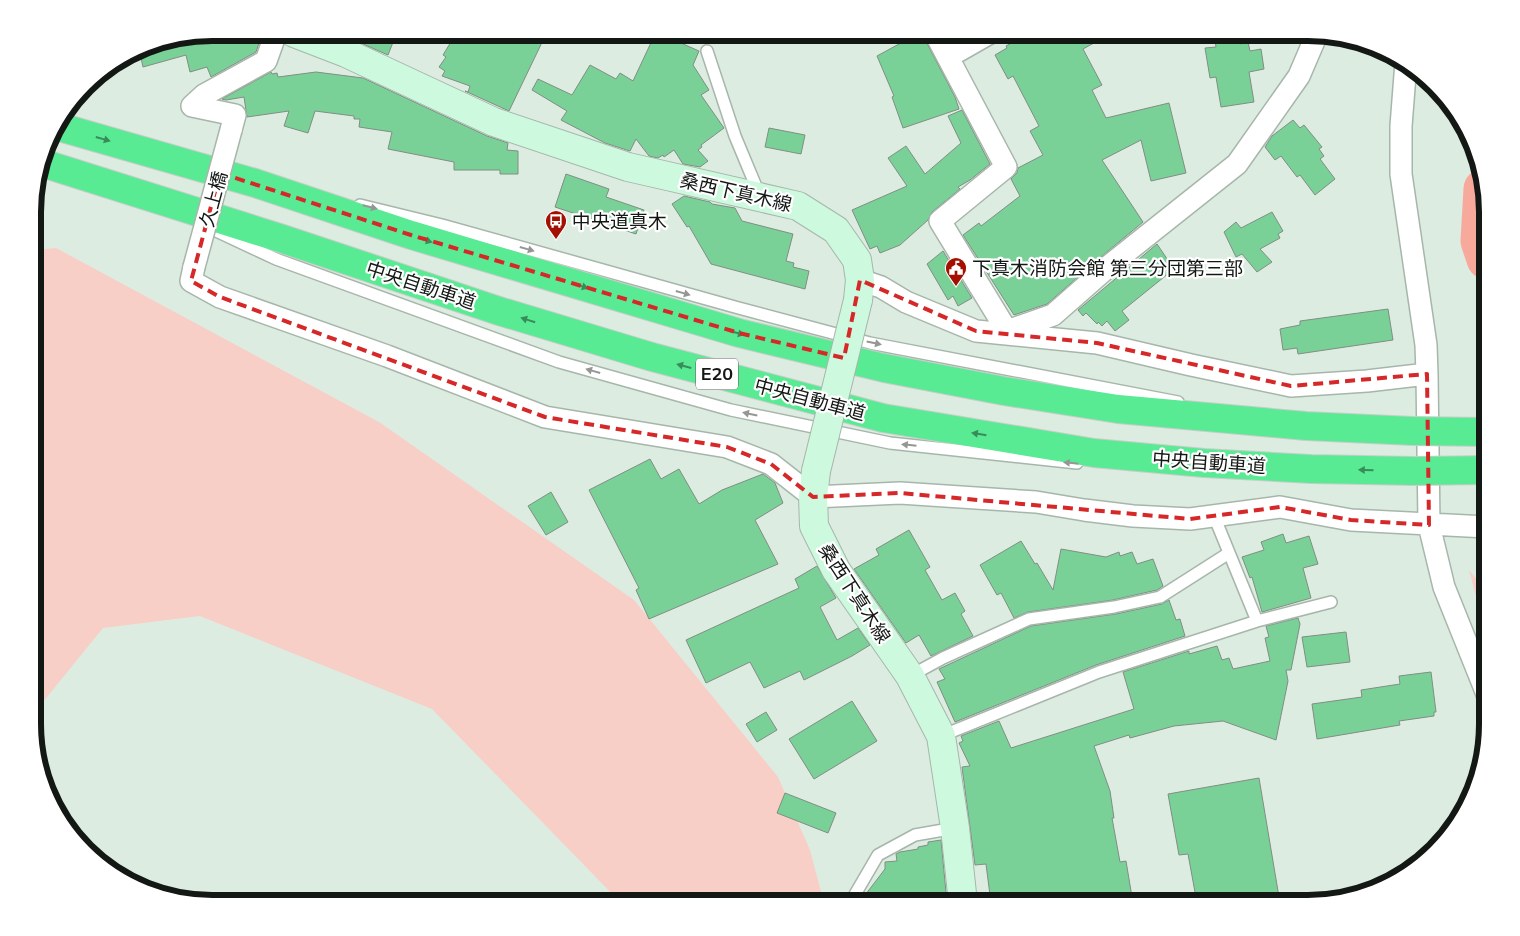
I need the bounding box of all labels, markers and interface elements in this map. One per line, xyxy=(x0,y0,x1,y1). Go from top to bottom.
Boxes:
one-way arrow xyxy=(96,136,111,144)
street label: 桑西下真木線 xyxy=(678,167,794,217)
street label: 久上橋 xyxy=(194,168,232,230)
one-way arrow xyxy=(362,203,377,211)
bus stop icon: 中央道真木 xyxy=(544,209,568,240)
place label: 中央道真木 xyxy=(572,209,667,233)
one-way arrow xyxy=(418,236,433,244)
one-way arrow xyxy=(519,245,534,253)
street label: 中央自動車道 xyxy=(363,256,479,314)
public building icon: 下真木消防会館 第三分団第三部 xyxy=(944,256,968,287)
place label: 下真木消防会館 第三分団第三部 xyxy=(972,256,1243,280)
one-way arrow xyxy=(573,283,588,291)
one-way arrow xyxy=(676,289,691,297)
one-way arrow xyxy=(521,315,536,323)
one-way arrow xyxy=(729,329,744,337)
one-way arrow xyxy=(866,340,882,348)
road number: E20 xyxy=(696,358,738,389)
one-way arrow xyxy=(677,362,692,370)
one-way arrow xyxy=(585,367,600,375)
street label: 中央自動車道 xyxy=(752,373,868,425)
one-way arrow xyxy=(741,409,757,417)
one-way arrow xyxy=(970,429,986,437)
one-way arrow xyxy=(901,441,917,449)
street label: 中央自動車道 xyxy=(1151,446,1267,478)
one-way arrow xyxy=(1062,459,1078,467)
one-way arrow xyxy=(1358,466,1374,474)
street label: 桑西下真木線 xyxy=(814,539,896,647)

